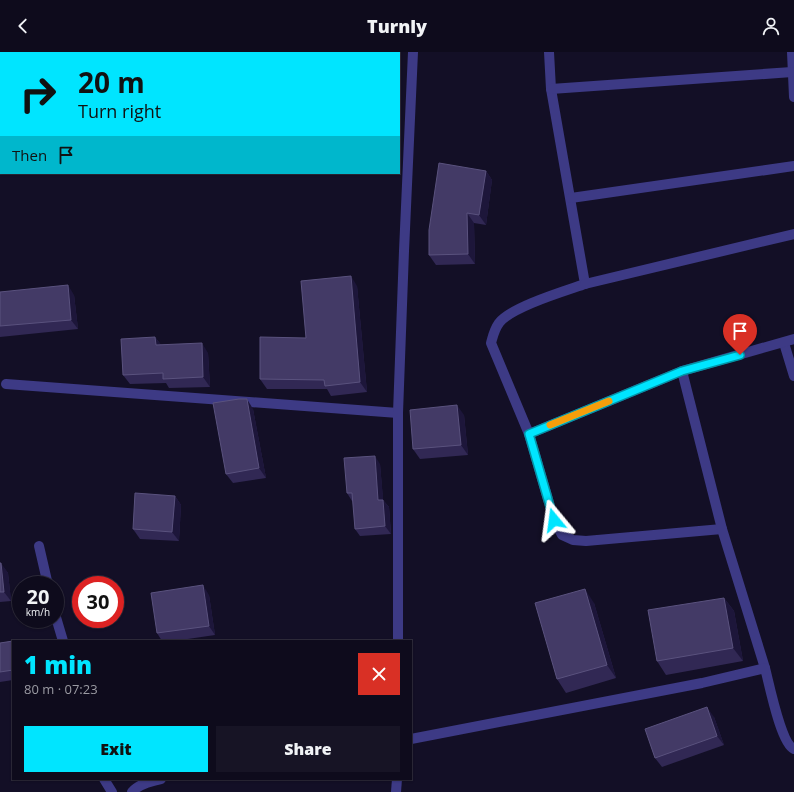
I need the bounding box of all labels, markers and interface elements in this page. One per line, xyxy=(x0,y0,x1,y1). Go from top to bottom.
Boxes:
text: Turnly xyxy=(367,14,427,38)
icon: back xyxy=(12,15,34,37)
icon: person xyxy=(760,15,782,37)
text: 20 m xyxy=(78,63,145,101)
icon: right xyxy=(12,68,64,120)
text: Turn right xyxy=(78,99,161,123)
icon: arrive xyxy=(55,144,77,166)
text: Then xyxy=(12,145,47,165)
pin xyxy=(723,314,757,355)
icon: arrive xyxy=(729,320,751,342)
position arrow xyxy=(533,499,575,541)
speed limit sign: 30 xyxy=(72,576,124,628)
text: 20 xyxy=(27,583,49,610)
text: km/h xyxy=(26,605,50,619)
text: 1 min xyxy=(24,648,92,681)
button: close xyxy=(358,653,400,695)
text: 80 m · 07:23 xyxy=(24,680,98,698)
button: Exit xyxy=(24,726,208,772)
button: Share xyxy=(216,726,400,772)

